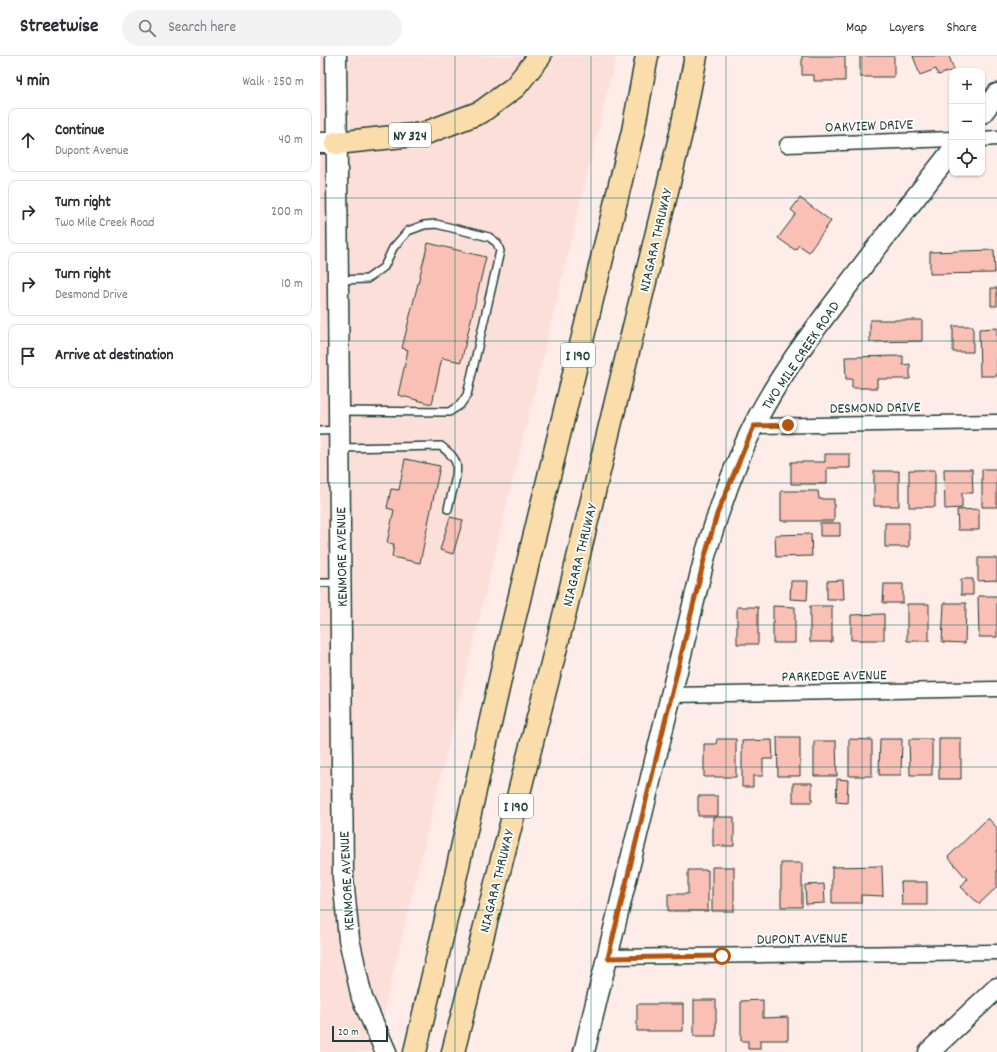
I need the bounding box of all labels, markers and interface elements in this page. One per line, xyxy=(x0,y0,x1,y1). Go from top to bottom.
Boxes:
search box xyxy=(122,10,402,46)
text: Streetwise xyxy=(20,14,98,41)
icon: search xyxy=(136,17,158,39)
text: Search here xyxy=(168,17,236,39)
text: Map xyxy=(846,18,867,38)
text: Layers xyxy=(889,18,924,38)
text: Share xyxy=(946,18,977,38)
map controls xyxy=(949,68,985,176)
button: + xyxy=(949,68,985,104)
text: 4 min xyxy=(16,70,50,94)
text: Walk · 250 m xyxy=(242,73,304,92)
button: − xyxy=(949,104,985,140)
street label: OAKVIEW DRIVE xyxy=(825,114,914,140)
text: Continue xyxy=(55,120,104,142)
road number: NY 324 xyxy=(389,123,431,147)
icon: ahead xyxy=(17,129,39,151)
text: 40 m xyxy=(279,131,303,150)
button: locate xyxy=(949,140,985,176)
text: Dupont Avenue xyxy=(55,142,128,161)
street label: NIAGARA THRUWAY xyxy=(634,186,680,294)
text: Turn right xyxy=(55,192,111,214)
icon: right xyxy=(17,201,39,223)
text: 200 m xyxy=(271,203,303,222)
text: Two Mile Creek Road xyxy=(55,214,154,233)
text: Turn right xyxy=(55,264,111,286)
icon: right xyxy=(17,273,39,295)
text: 10 m xyxy=(281,275,303,294)
text: Desmond Drive xyxy=(55,286,128,305)
street label: TWO MILE CREEK ROAD xyxy=(757,297,846,415)
road number: I 190 xyxy=(561,343,595,367)
icon: arrive xyxy=(17,345,39,367)
text: Arrive at destination xyxy=(55,345,173,367)
street label: DESMOND DRIVE xyxy=(829,397,921,421)
route end xyxy=(779,416,797,434)
street label: NIAGARA THRUWAY xyxy=(558,501,604,609)
street label: KENMORE AVENUE xyxy=(331,507,355,607)
street label: PARKEDGE AVENUE xyxy=(781,665,887,689)
road number: I 190 xyxy=(499,794,533,818)
street label: NIAGARA THRUWAY xyxy=(475,827,521,935)
street label: KENMORE AVENUE xyxy=(334,830,362,931)
street label: DUPONT AVENUE xyxy=(756,928,848,952)
route start xyxy=(713,947,731,965)
scale bar xyxy=(332,1024,388,1043)
text: 20 m xyxy=(338,1025,359,1041)

